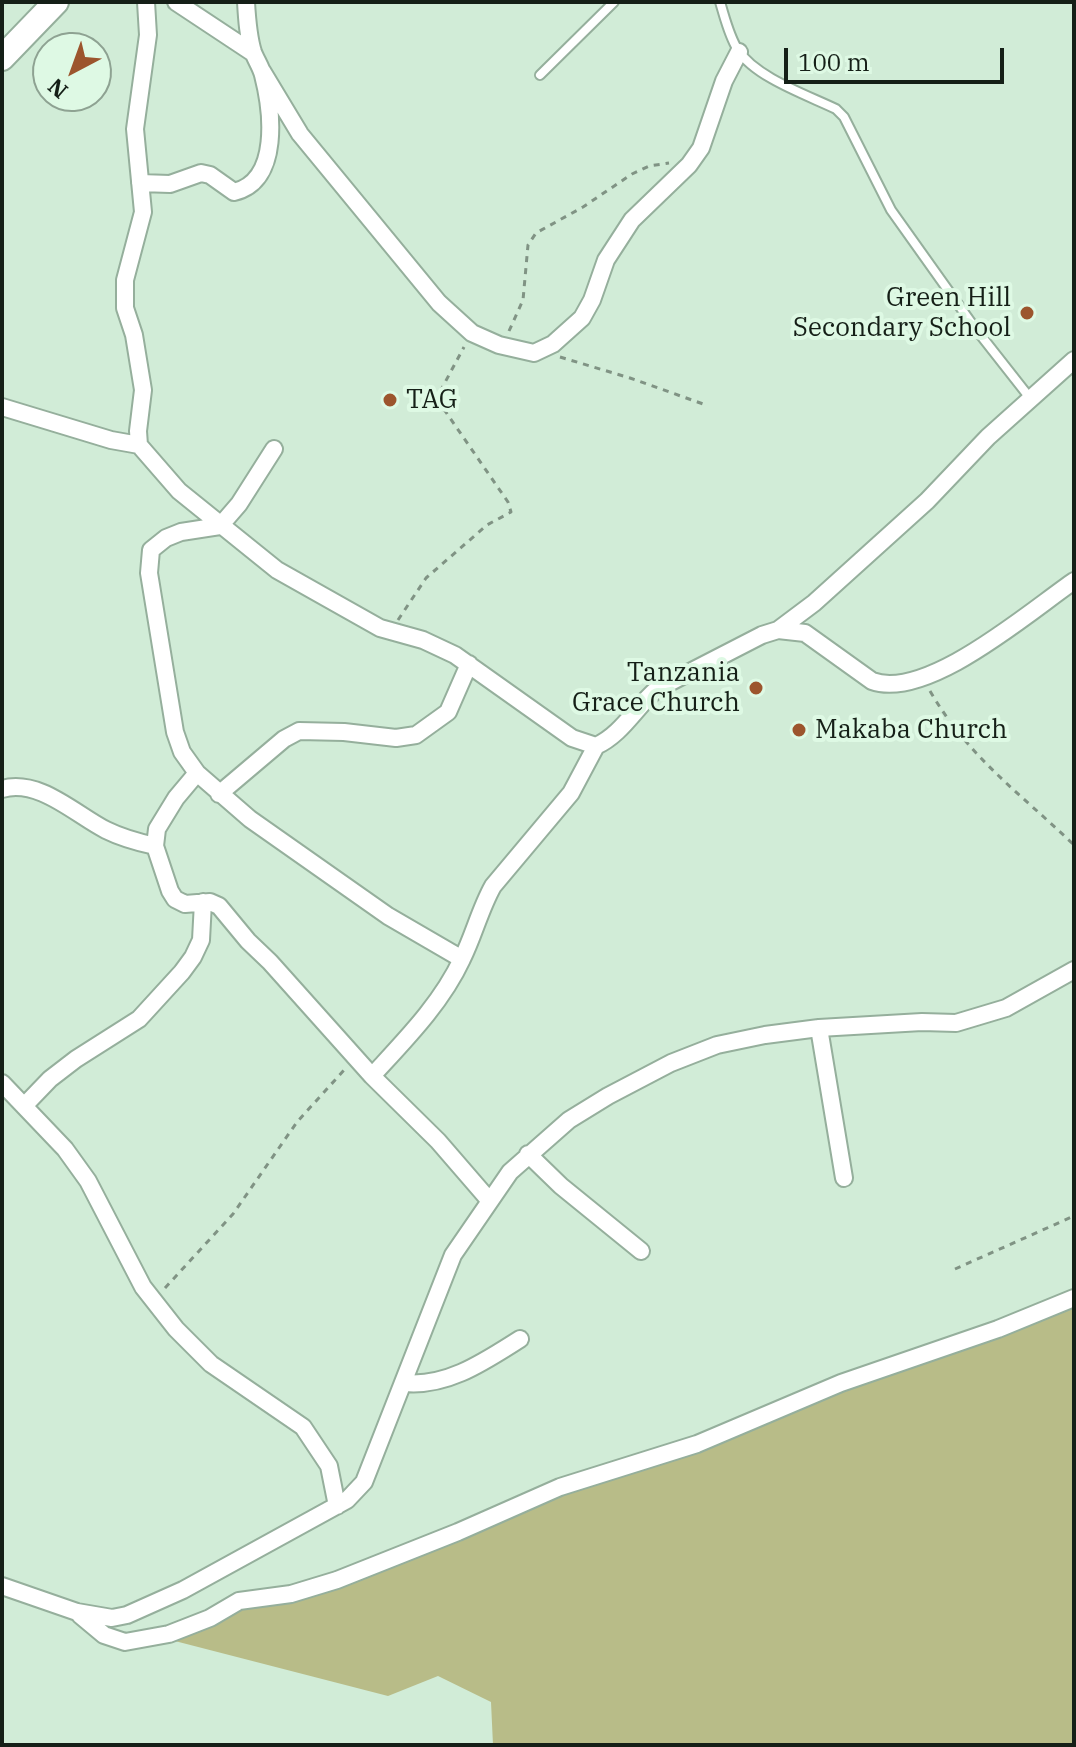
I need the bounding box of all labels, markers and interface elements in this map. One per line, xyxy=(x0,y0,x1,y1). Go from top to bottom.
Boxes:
north arrow xyxy=(32,32,112,112)
scale bar xyxy=(788,32,1008,82)
text: 100 m xyxy=(798,46,870,78)
text: N xyxy=(41,72,73,106)
place label: Green Hill Secondary School xyxy=(793,282,1011,344)
marker: Green Hill Secondary School xyxy=(1018,304,1036,322)
place label: TAG xyxy=(406,384,457,416)
marker: TAG xyxy=(381,391,399,409)
place label: Tanzania Grace Church xyxy=(572,657,740,718)
marker: Tanzania Grace Church xyxy=(747,679,765,697)
place label: Makaba Church xyxy=(815,714,1007,746)
marker: Makaba Church xyxy=(790,721,808,739)

